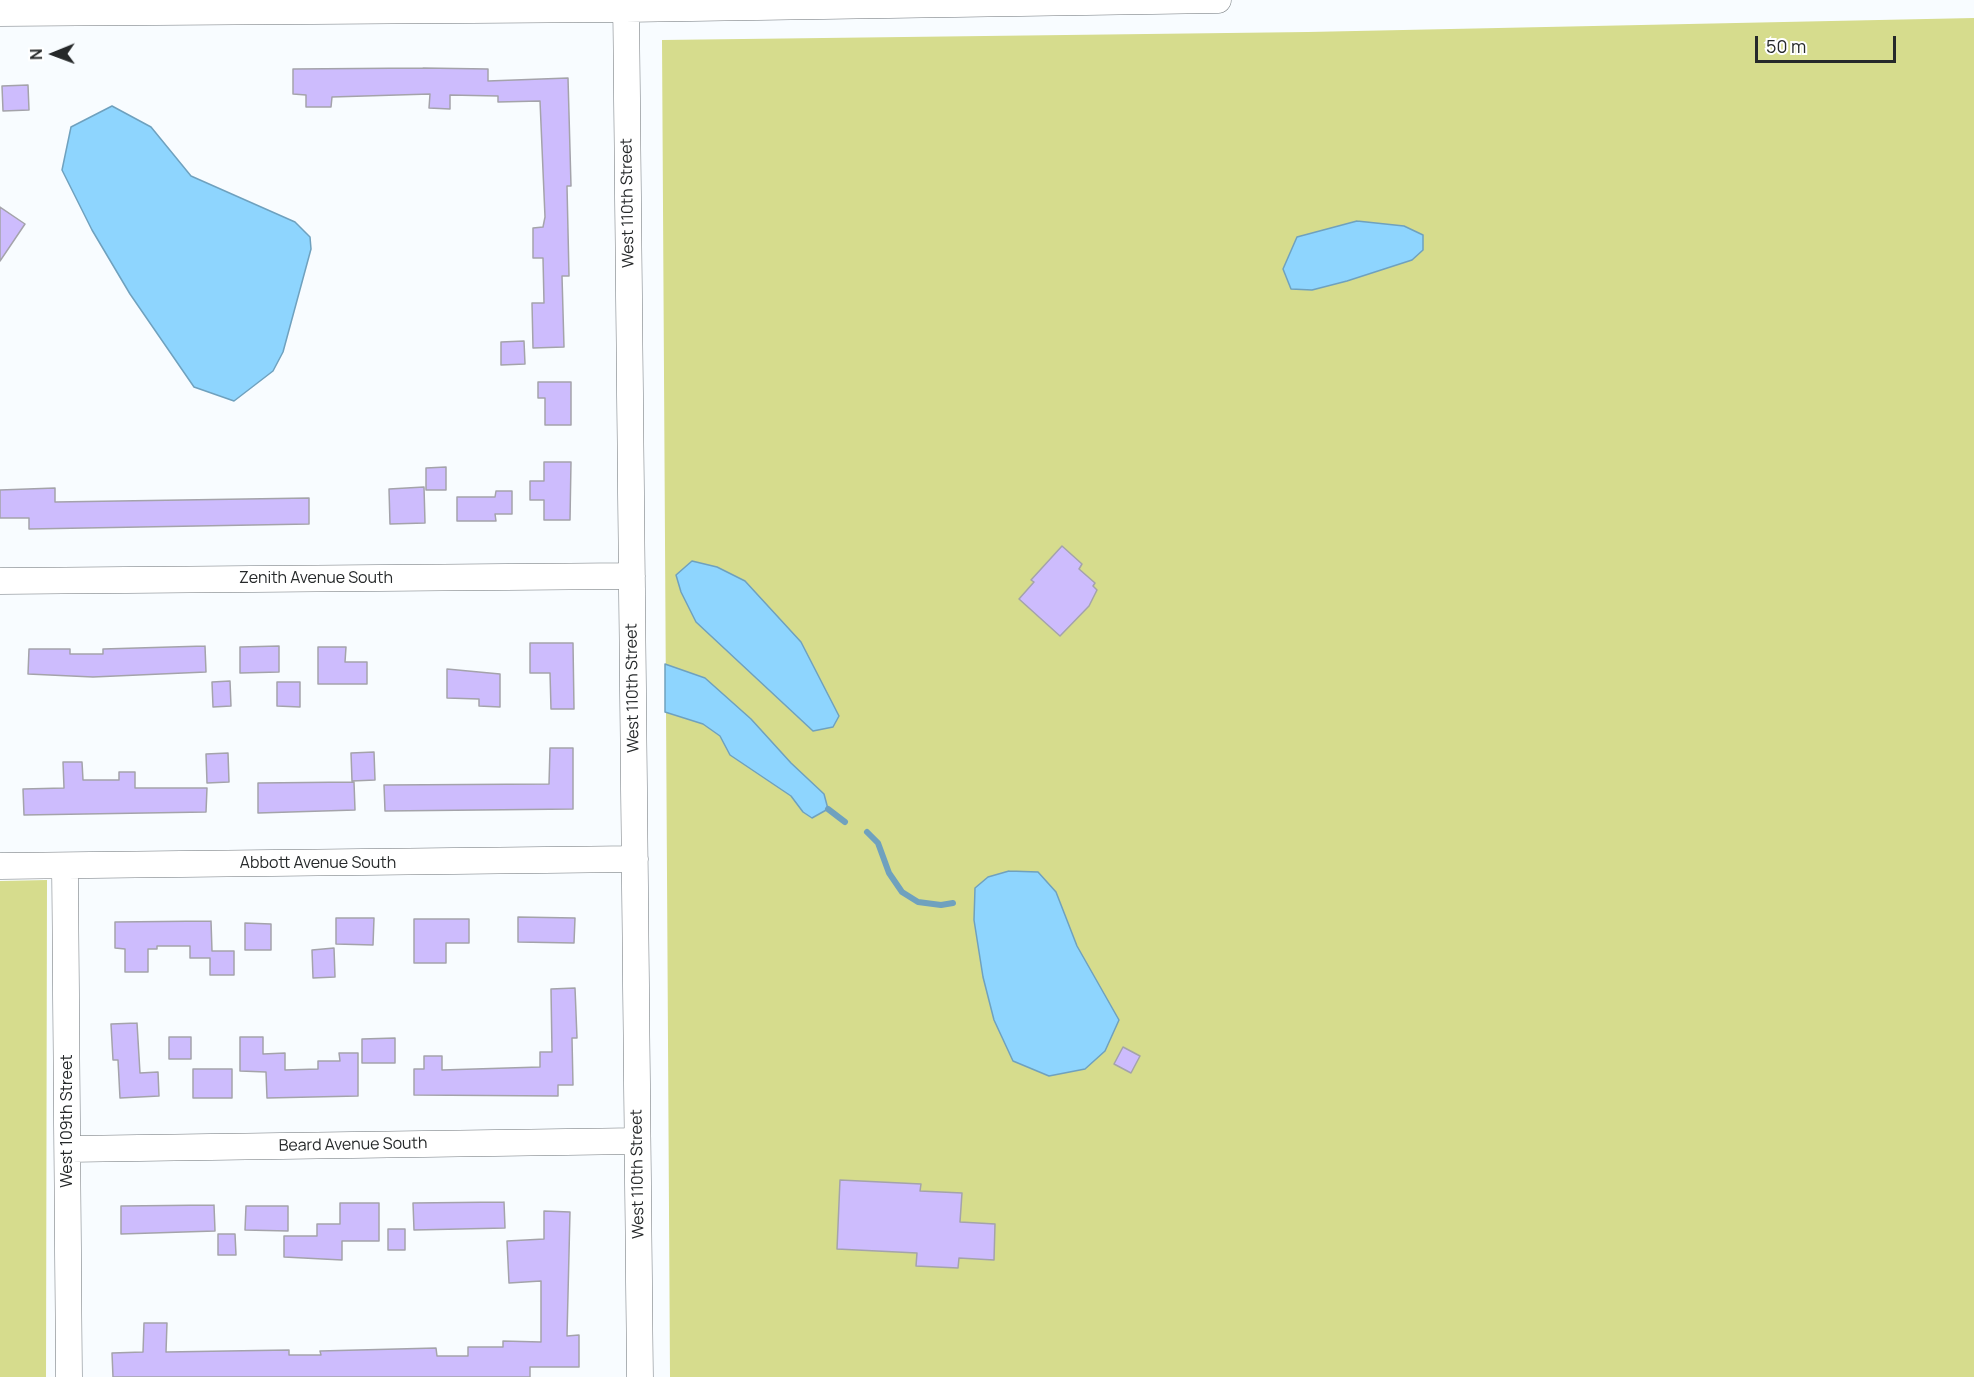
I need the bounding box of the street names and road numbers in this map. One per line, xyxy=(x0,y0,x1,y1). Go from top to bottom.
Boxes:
street label: West 110th Street xyxy=(617,138,639,268)
street label: Zenith Avenue South xyxy=(239,569,393,589)
street label: West 110th Street xyxy=(622,623,644,753)
street label: Abbott Avenue South xyxy=(240,854,396,874)
street label: West 109th Street xyxy=(58,1054,78,1188)
street label: West 110th Street xyxy=(627,1109,649,1239)
street label: Beard Avenue South xyxy=(278,1134,428,1156)

